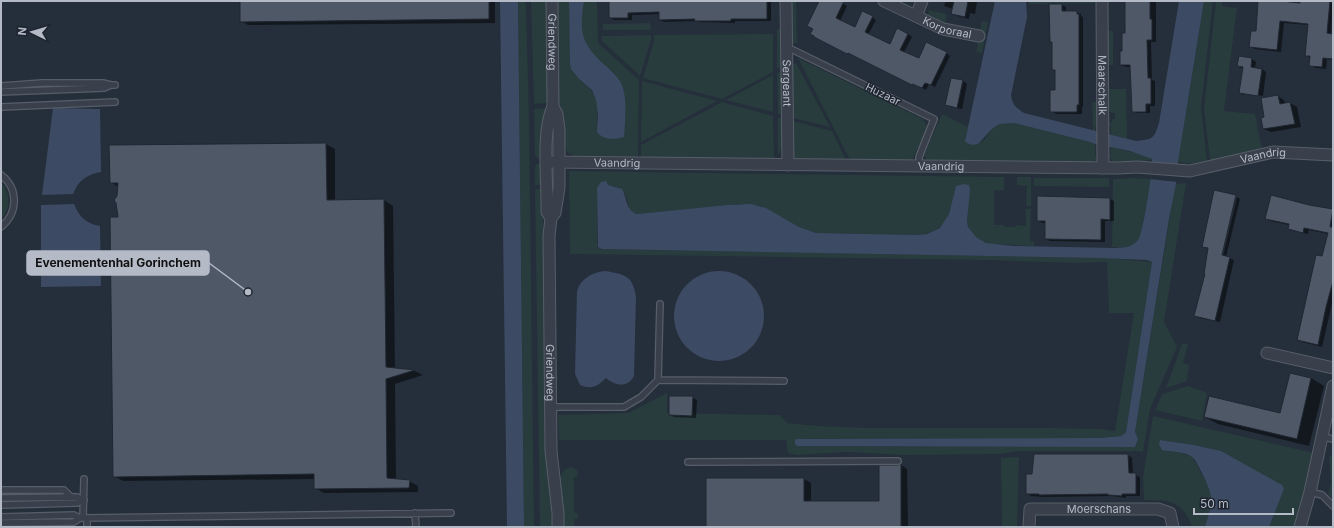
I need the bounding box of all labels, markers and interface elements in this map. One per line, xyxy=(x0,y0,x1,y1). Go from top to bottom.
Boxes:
north arrow xyxy=(12,12,52,52)
street label: Griendweg xyxy=(545,13,560,71)
street label: Korporaal xyxy=(921,13,973,41)
text: N xyxy=(15,26,29,36)
street label: Maarschalk xyxy=(1095,55,1110,115)
street label: Sergeant xyxy=(780,59,794,107)
street label: Huzaar xyxy=(863,80,903,108)
street label: Vaandrig xyxy=(1239,145,1286,166)
street label: Vaandrig xyxy=(594,155,640,170)
street label: Vaandrig xyxy=(918,159,964,173)
callout: Evenementenhal Gorinchem xyxy=(27,251,209,275)
text: Evenementenhal Gorinchem xyxy=(35,255,201,270)
street label: Griendweg xyxy=(543,344,558,401)
scale bar xyxy=(1194,490,1293,516)
text: 50 m xyxy=(1200,496,1229,511)
street label: Moerschans xyxy=(1067,502,1131,516)

